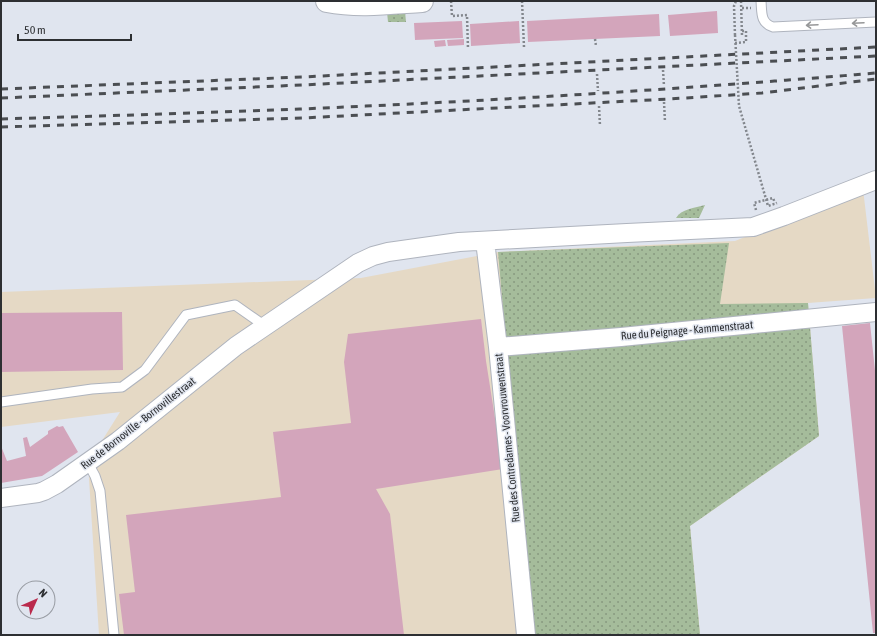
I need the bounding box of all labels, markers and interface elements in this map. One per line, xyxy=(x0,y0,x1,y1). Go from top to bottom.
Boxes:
scale bar xyxy=(18,16,131,42)
one-way arrow xyxy=(852,19,865,27)
one-way arrow xyxy=(806,21,819,29)
text: 50 m xyxy=(24,23,46,37)
street label: Rue du Peignage - Kammenstraat xyxy=(620,318,754,342)
street label: Rue des Contredames - Voorvrouwenstraat xyxy=(492,353,522,523)
street label: Rue de Bornoville - Bornovillestraat xyxy=(78,375,198,471)
north arrow xyxy=(16,580,56,620)
text: N xyxy=(37,586,50,599)

